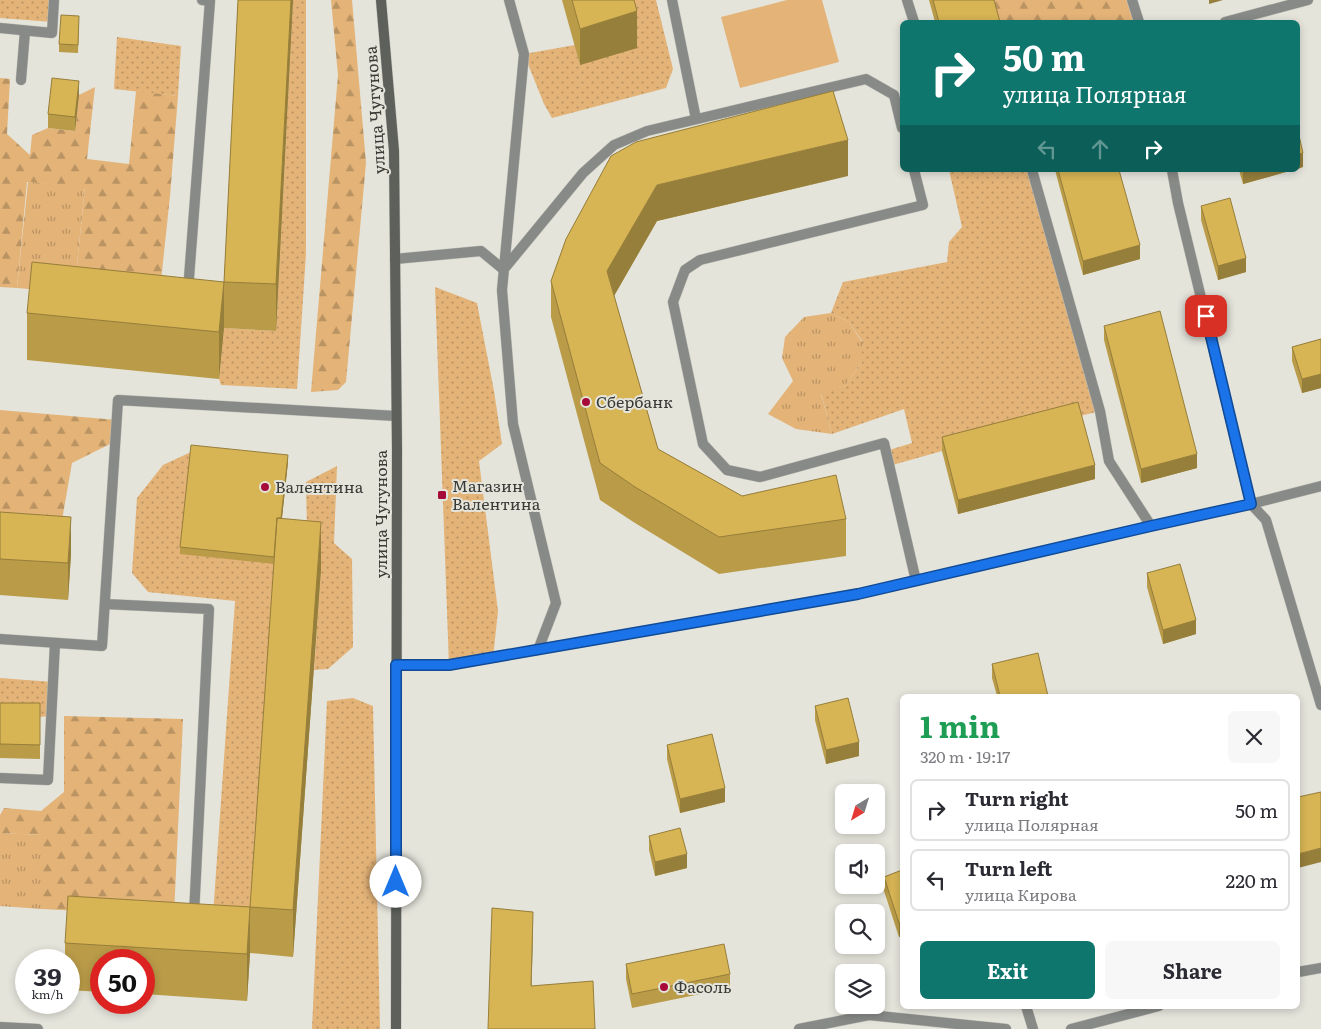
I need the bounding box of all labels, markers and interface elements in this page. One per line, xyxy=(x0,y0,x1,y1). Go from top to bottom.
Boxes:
text: 50 m xyxy=(1003,30,1086,82)
icon: right xyxy=(920,40,985,105)
street label: улица Чугунова xyxy=(358,45,390,175)
text: улица Полярная xyxy=(1003,77,1187,110)
icon: left xyxy=(1033,135,1061,163)
icon: ahead xyxy=(1086,135,1114,163)
icon: right xyxy=(1139,135,1167,163)
pin xyxy=(1185,295,1227,337)
icon: arrive xyxy=(1192,302,1220,330)
place label: Сбербанк xyxy=(596,389,673,413)
marker: Сбербанк xyxy=(580,396,592,408)
street label: улица Чугунова xyxy=(368,449,392,578)
place label: Магазин Валентина xyxy=(452,473,541,515)
place label: Валентина xyxy=(275,474,364,498)
marker: Валентина xyxy=(259,481,271,493)
marker: Магазин Валентина xyxy=(436,489,448,501)
text: 1 min xyxy=(920,703,1000,747)
button: close xyxy=(1228,711,1280,763)
text: 320 m · 19:17 xyxy=(920,744,1010,768)
north arrow xyxy=(835,784,885,834)
map controls xyxy=(835,784,885,1014)
text: Turn right xyxy=(965,784,1069,812)
icon: right xyxy=(922,796,950,824)
text: 50 m xyxy=(1235,796,1278,824)
text: улица Полярная xyxy=(965,812,1099,836)
button: sound xyxy=(835,844,885,894)
text: Turn left xyxy=(965,854,1052,882)
position arrow xyxy=(369,855,421,907)
icon: left xyxy=(922,866,950,894)
text: 220 m xyxy=(1226,866,1278,894)
text: улица Кирова xyxy=(965,882,1077,906)
button: search xyxy=(835,904,885,954)
button: Exit xyxy=(920,941,1095,999)
button: Share xyxy=(1105,941,1280,999)
speed limit sign: 50 xyxy=(90,949,155,1014)
text: 39 xyxy=(33,957,62,994)
button: layers xyxy=(835,964,885,1014)
place label: Фасоль xyxy=(674,974,732,998)
marker: Фасоль xyxy=(658,981,670,993)
text: km/h xyxy=(32,985,63,1003)

